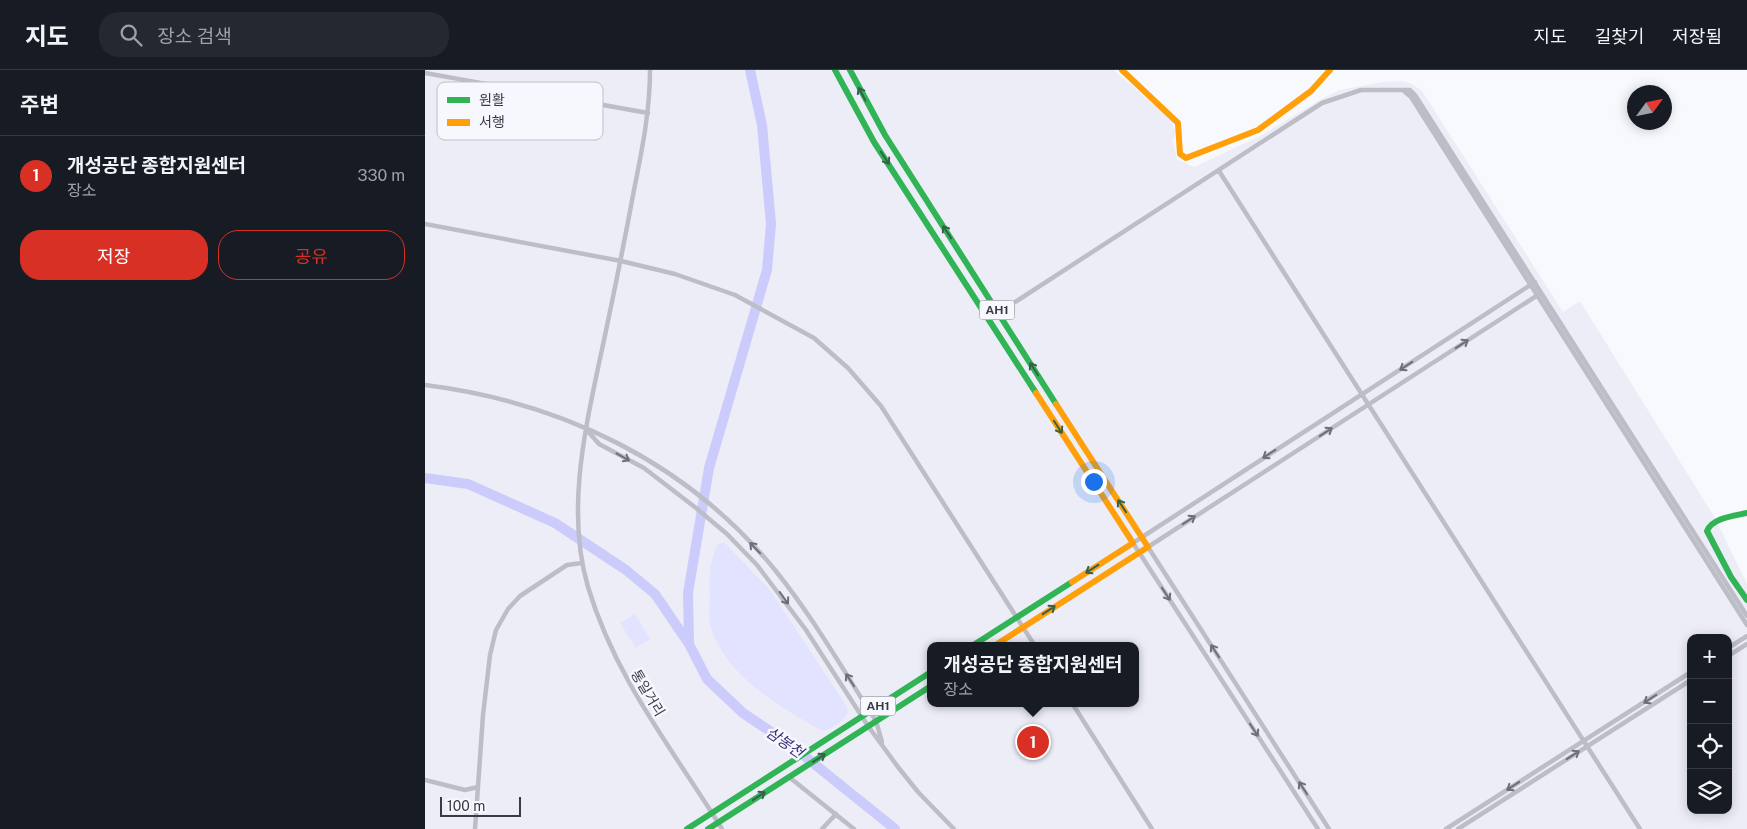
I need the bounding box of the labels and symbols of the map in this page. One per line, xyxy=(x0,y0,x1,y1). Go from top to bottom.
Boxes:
legend xyxy=(437,82,603,140)
north arrow xyxy=(1627,85,1672,130)
one-way arrow xyxy=(857,86,867,101)
text: 원활 xyxy=(479,92,505,108)
text: 서행 xyxy=(479,114,505,130)
one-way arrow xyxy=(880,151,890,165)
one-way arrow xyxy=(942,225,952,239)
road number: AH1 xyxy=(979,300,1015,320)
one-way arrow xyxy=(1455,339,1469,349)
one-way arrow xyxy=(1399,361,1413,371)
one-way arrow xyxy=(1029,362,1039,376)
one-way arrow xyxy=(1054,420,1064,434)
one-way arrow xyxy=(1318,427,1332,437)
one-way arrow xyxy=(1263,450,1277,460)
one-way arrow xyxy=(616,452,631,462)
your location xyxy=(1081,469,1107,495)
one-way arrow xyxy=(1117,499,1127,513)
one-way arrow xyxy=(1182,515,1196,526)
one-way arrow xyxy=(749,542,761,555)
one-way arrow xyxy=(1085,564,1099,575)
one-way arrow xyxy=(1161,586,1171,600)
one-way arrow xyxy=(779,591,789,605)
one-way arrow xyxy=(1042,605,1056,615)
one-way arrow xyxy=(1210,645,1220,659)
street label: 통일거리 xyxy=(628,667,668,719)
one-way arrow xyxy=(844,673,855,687)
one-way arrow xyxy=(1643,694,1657,704)
road number: AH1 xyxy=(861,696,895,716)
water label: 삼봉천 xyxy=(763,723,809,762)
pin: 1 xyxy=(1017,723,1049,761)
one-way arrow xyxy=(1249,723,1259,737)
one-way arrow xyxy=(1565,750,1579,760)
one-way arrow xyxy=(811,752,825,762)
one-way arrow xyxy=(1297,781,1308,795)
one-way arrow xyxy=(1506,781,1520,791)
one-way arrow xyxy=(752,791,766,801)
scale bar xyxy=(440,794,521,817)

